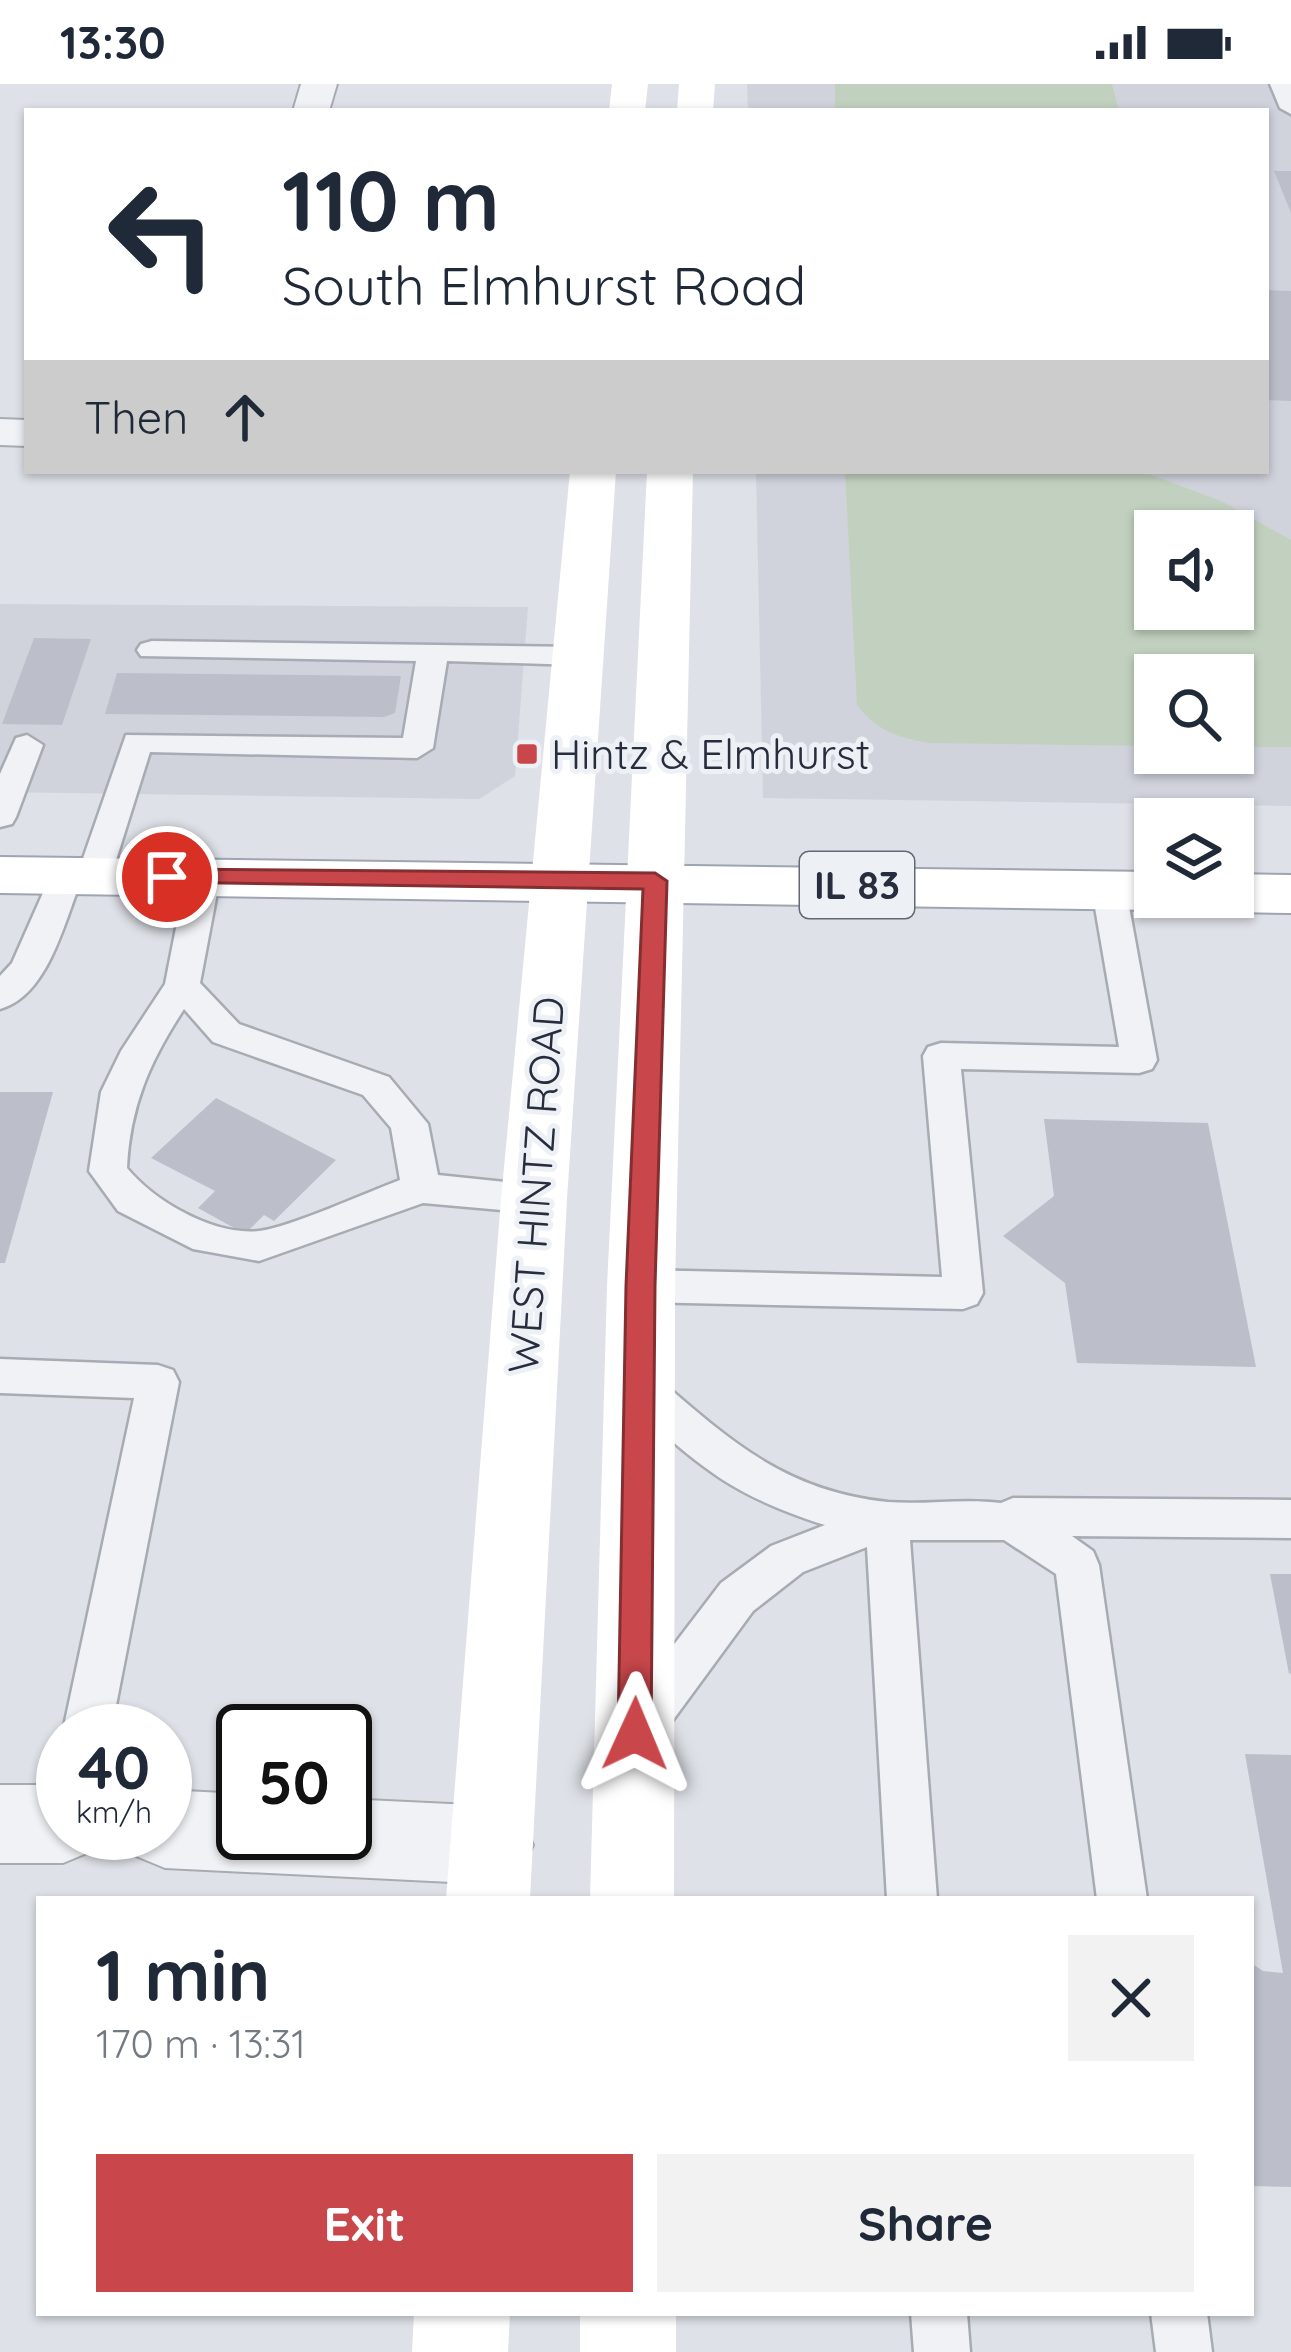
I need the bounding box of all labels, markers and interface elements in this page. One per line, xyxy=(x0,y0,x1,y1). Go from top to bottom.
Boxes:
text: 13:30 xyxy=(60,14,166,70)
text: 110 m xyxy=(282,147,500,252)
icon: left xyxy=(84,156,240,312)
text: South Elmhurst Road xyxy=(282,251,806,319)
icon: ahead xyxy=(212,384,278,450)
text: Then xyxy=(84,389,188,445)
map controls xyxy=(1134,510,1254,918)
button: sound xyxy=(1134,510,1254,630)
button: search xyxy=(1134,654,1254,774)
place label: Hintz & Elmhurst xyxy=(551,727,870,780)
marker: Hintz & Elmhurst xyxy=(514,741,540,767)
button: layers xyxy=(1134,798,1254,918)
pin xyxy=(116,826,218,928)
icon: arrive xyxy=(134,844,200,910)
road number: IL 83 xyxy=(800,852,914,918)
street label: WEST HINTZ ROAD xyxy=(496,995,575,1375)
position arrow xyxy=(572,1671,698,1797)
speed limit sign: 50 xyxy=(216,1704,372,1860)
text: 40 xyxy=(78,1729,150,1804)
text: km/h xyxy=(76,1793,152,1831)
text: 1 min xyxy=(96,1929,270,2019)
button: close xyxy=(1068,1935,1194,2061)
text: 170 m · 13:31 xyxy=(96,2019,306,2068)
button: Exit xyxy=(96,2154,633,2292)
button: Share xyxy=(657,2154,1194,2292)

